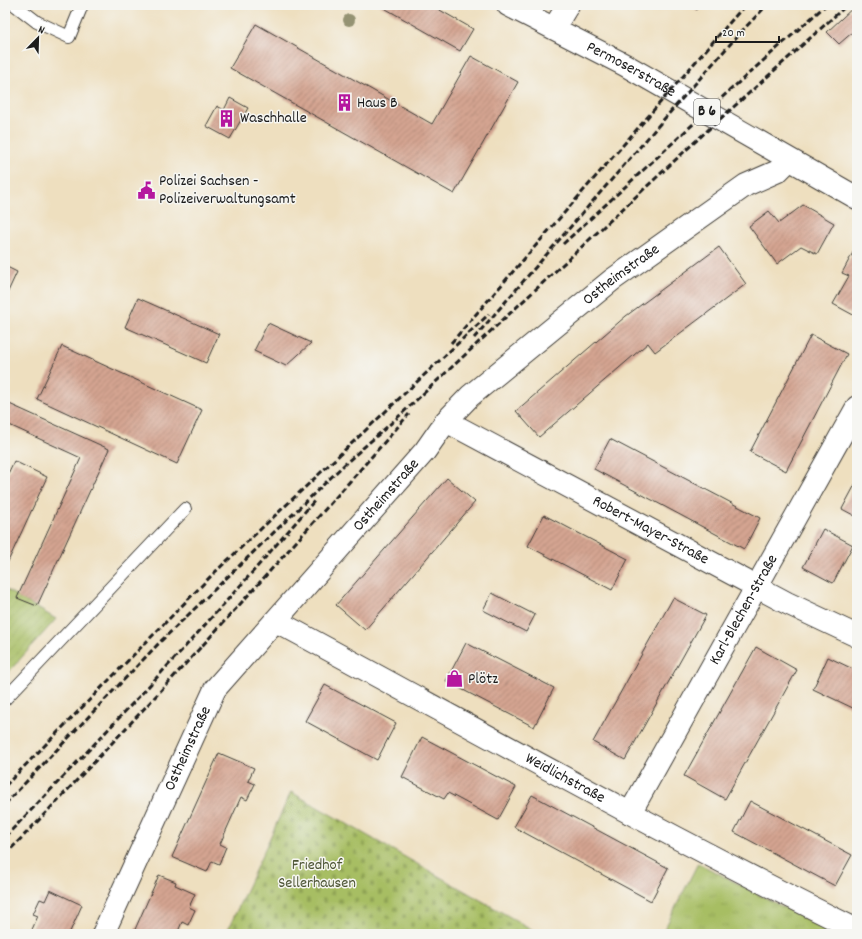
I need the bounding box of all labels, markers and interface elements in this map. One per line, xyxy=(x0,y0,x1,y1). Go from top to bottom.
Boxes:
north arrow xyxy=(18,18,58,58)
scale bar xyxy=(716,18,779,44)
text: N xyxy=(35,22,47,39)
text: 20 m xyxy=(722,25,745,42)
street label: Permoserstraße xyxy=(582,36,680,103)
place label: Haus B xyxy=(357,92,398,115)
building icon: Haus B xyxy=(334,93,354,113)
road number: B 6 xyxy=(694,99,720,125)
place label: Waschhalle xyxy=(240,107,307,130)
building icon: Waschhalle xyxy=(217,108,237,128)
place label: Polizei Sachsen - Polizeiverwaltungsamt xyxy=(159,170,296,211)
public building icon: Polizei Sachsen - Polizeiverwaltungsamt xyxy=(136,180,156,200)
street label: Ostheimstraße xyxy=(578,238,664,311)
street label: Ostheimstraße xyxy=(347,453,425,537)
street label: Robert-Mayer-Straße xyxy=(588,490,713,571)
street label: Karl-Blechen-Straße xyxy=(704,550,784,669)
place label: Plötz xyxy=(468,668,498,691)
shop icon: Plötz xyxy=(445,669,465,689)
street label: Ostheimstraße xyxy=(158,702,217,795)
street label: Weidlichstraße xyxy=(521,747,609,809)
park label: Friedhof Sellerhausen xyxy=(278,854,356,895)

